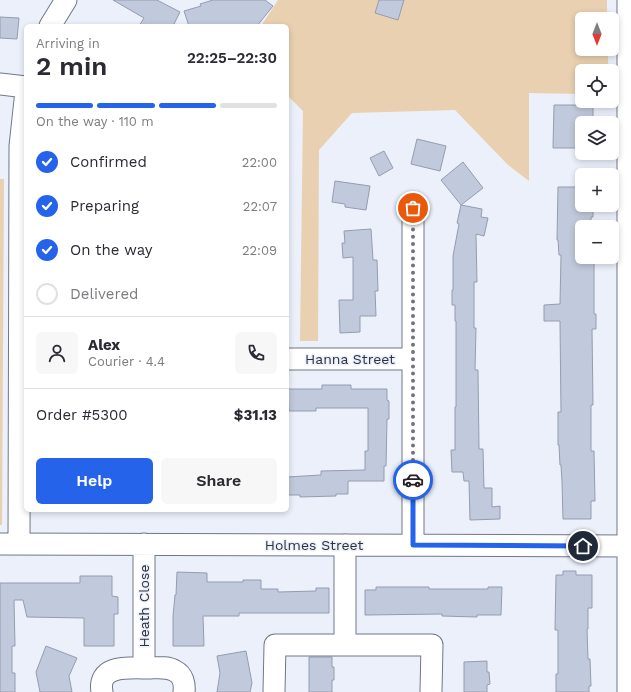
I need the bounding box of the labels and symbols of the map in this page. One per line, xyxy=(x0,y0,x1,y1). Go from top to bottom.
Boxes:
north arrow xyxy=(575,12,619,56)
pin xyxy=(396,191,430,225)
street label: Hanna Street xyxy=(305,351,395,367)
courier xyxy=(393,460,433,500)
pin xyxy=(566,529,600,563)
street label: Holmes Street xyxy=(265,537,363,553)
street label: Heath Close xyxy=(136,565,152,647)

